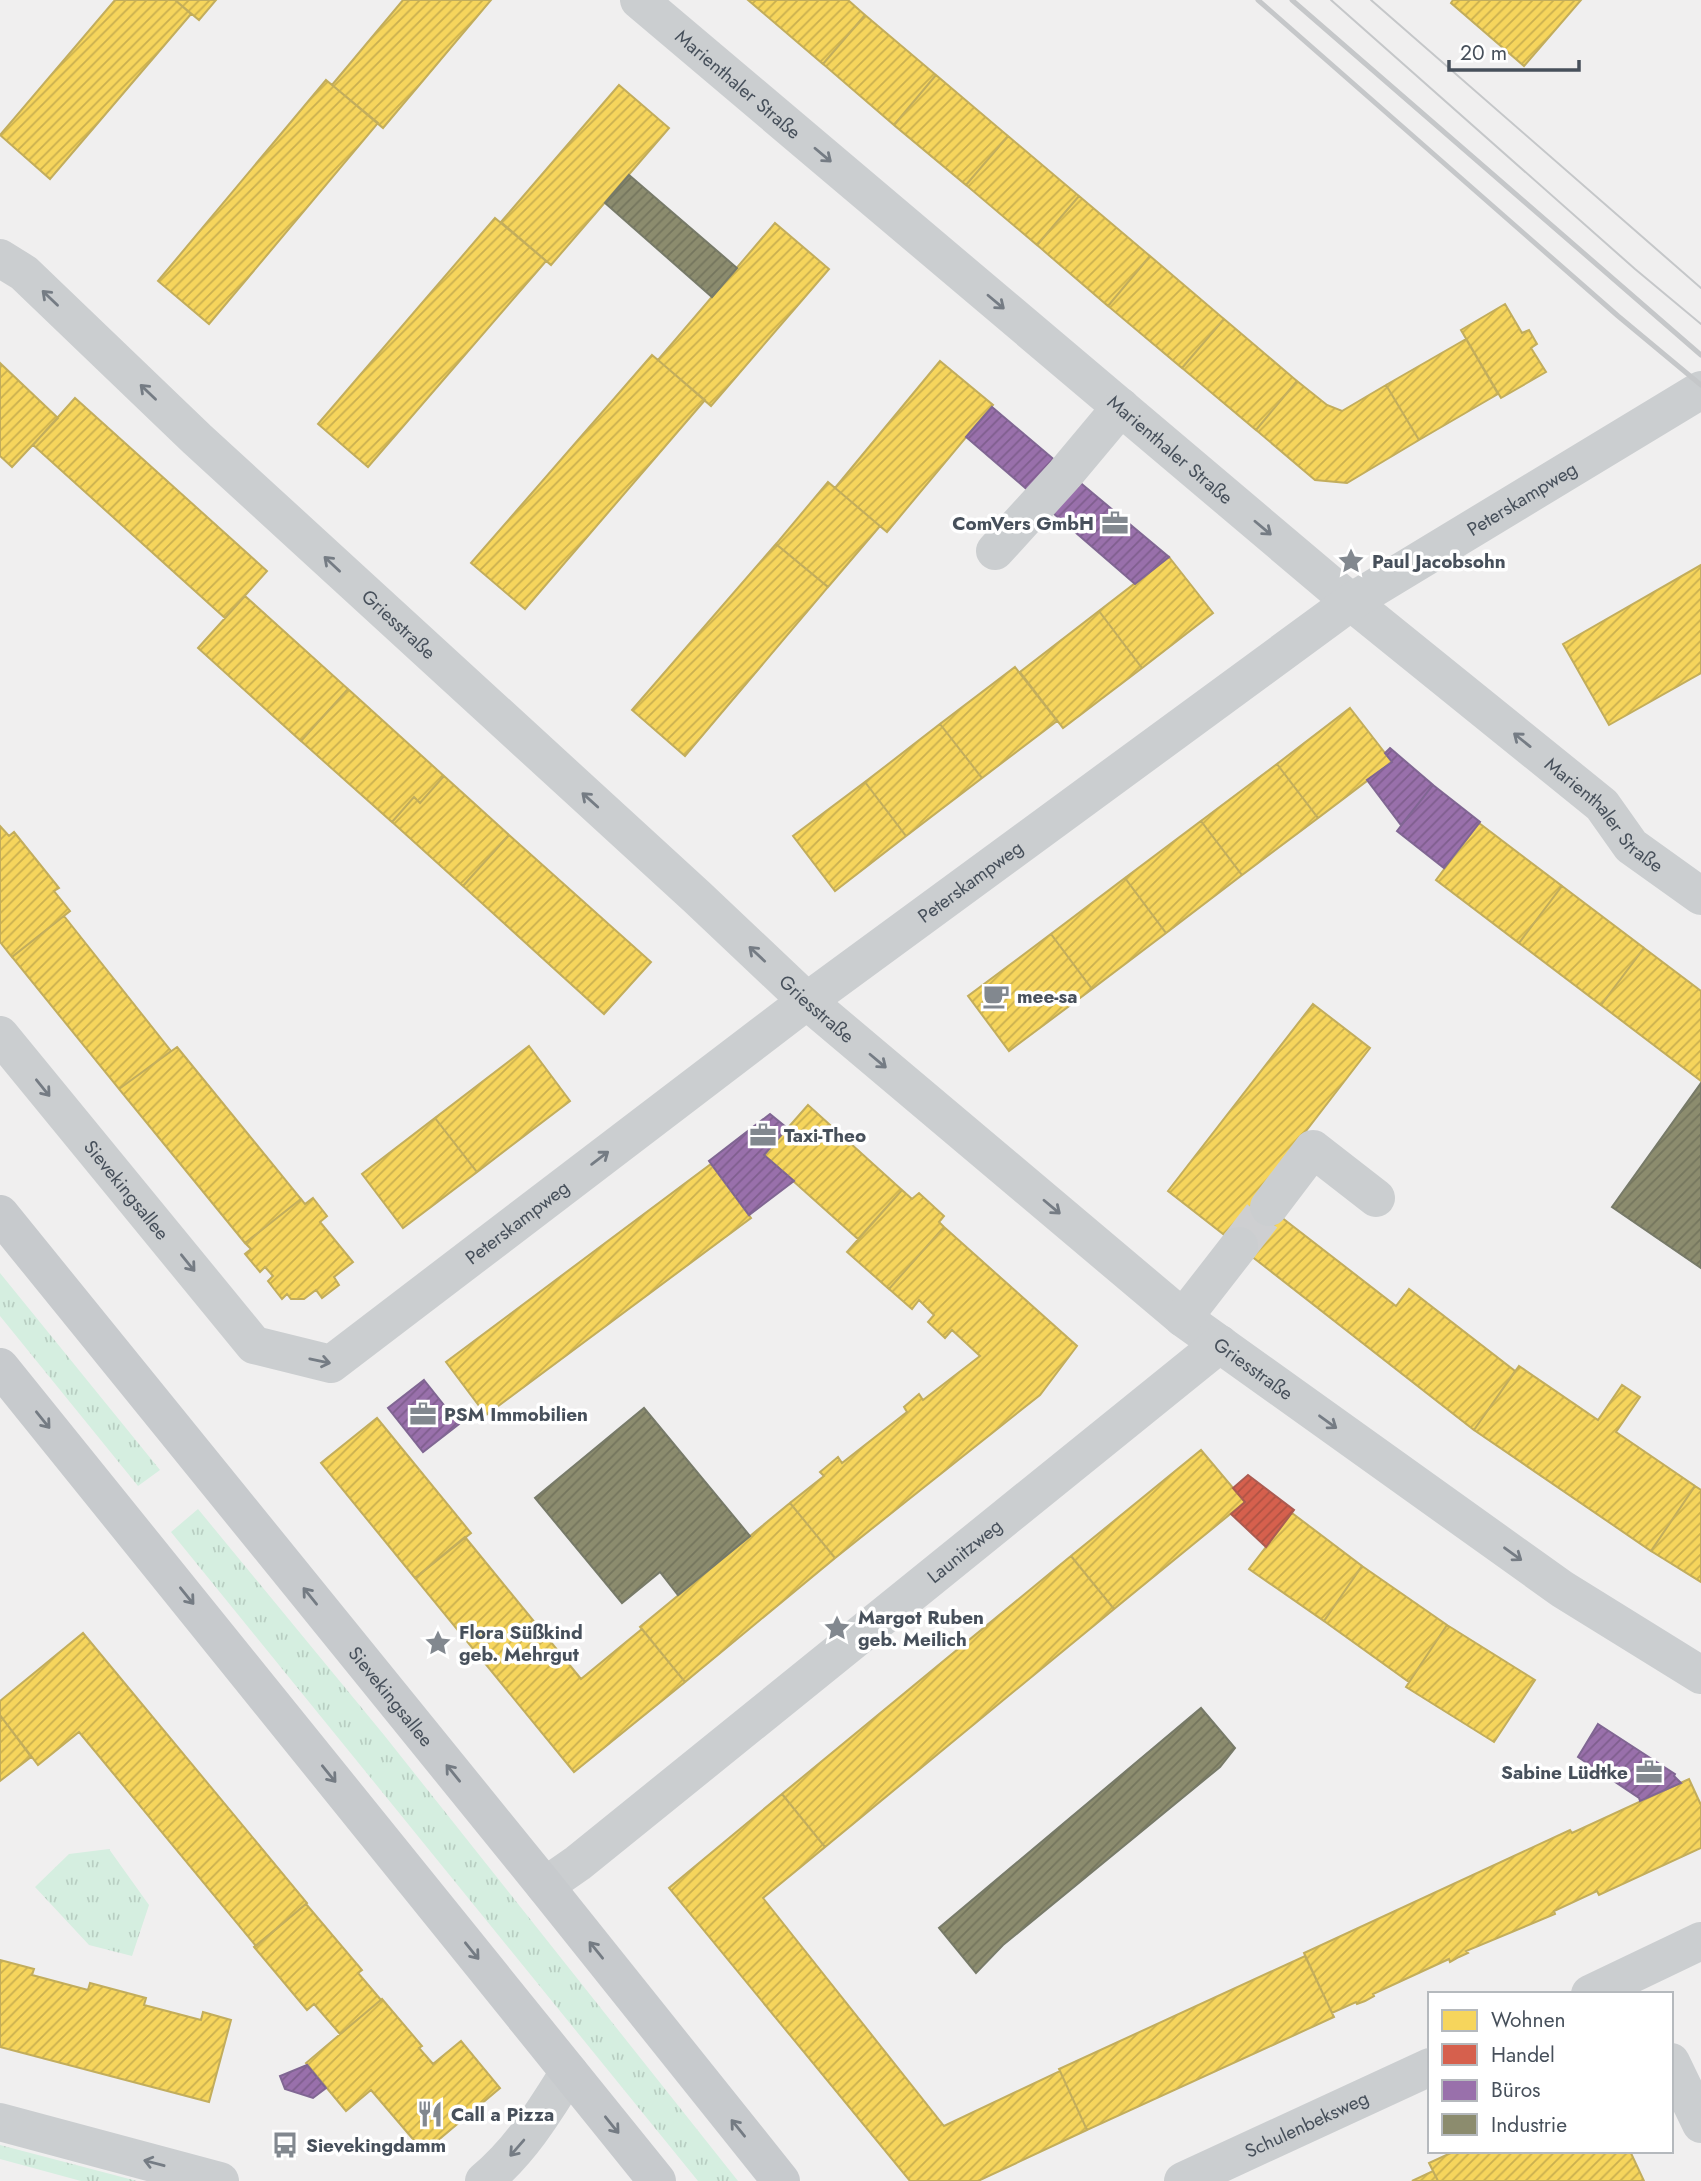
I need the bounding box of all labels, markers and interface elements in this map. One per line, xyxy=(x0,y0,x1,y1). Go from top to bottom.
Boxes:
street label: Marienthaler Straße xyxy=(670,23,807,145)
scale bar xyxy=(1449,28,1578,72)
text: 20 m xyxy=(1460,38,1507,68)
one-way arrow xyxy=(813,147,831,163)
one-way arrow xyxy=(42,290,59,307)
one-way arrow xyxy=(987,294,1005,310)
one-way arrow xyxy=(140,383,157,400)
street label: Marienthaler Straße xyxy=(1102,388,1239,511)
street label: Peterskampweg xyxy=(1462,455,1582,542)
office icon: ComVers GmbH xyxy=(1100,508,1130,538)
place label: ComVers GmbH xyxy=(952,510,1094,537)
one-way arrow xyxy=(1254,520,1272,536)
place icon: Paul Jacobsohn xyxy=(1336,546,1366,576)
place label: Paul Jacobsohn xyxy=(1372,548,1506,575)
one-way arrow xyxy=(324,555,341,572)
street label: Griesstraße xyxy=(356,583,442,665)
one-way arrow xyxy=(1513,732,1531,747)
street label: Marienthaler Straße xyxy=(1539,751,1669,879)
one-way arrow xyxy=(581,792,599,808)
street label: Peterskampweg xyxy=(912,834,1028,929)
one-way arrow xyxy=(749,946,766,963)
street label: Griesstraße xyxy=(773,968,861,1049)
cafe icon: mee-sa xyxy=(981,981,1011,1011)
place label: mee-sa xyxy=(1017,983,1077,1010)
one-way arrow xyxy=(869,1053,887,1069)
one-way arrow xyxy=(36,1078,51,1096)
office icon: Taxi-Theo xyxy=(748,1120,778,1150)
place label: Taxi-Theo xyxy=(784,1122,866,1149)
street label: Sievekingsallee xyxy=(78,1134,176,1246)
one-way arrow xyxy=(590,1151,609,1165)
street label: Peterskampweg xyxy=(459,1174,575,1271)
one-way arrow xyxy=(1042,1200,1060,1215)
one-way arrow xyxy=(180,1254,195,1272)
street label: Griesstraße xyxy=(1208,1331,1299,1406)
one-way arrow xyxy=(309,1355,331,1368)
office icon: PSM Immobilien xyxy=(408,1399,438,1429)
place label: PSM Immobilien xyxy=(444,1401,588,1428)
one-way arrow xyxy=(36,1410,51,1428)
one-way arrow xyxy=(1318,1415,1337,1429)
street label: Launitzweg xyxy=(921,1512,1008,1589)
one-way arrow xyxy=(1503,1547,1522,1561)
one-way arrow xyxy=(179,1587,195,1605)
one-way arrow xyxy=(302,1588,318,1606)
place label: Margot Ruben geb. Meilich xyxy=(858,1604,984,1653)
place icon: Margot Ruben geb. Meilich xyxy=(822,1613,852,1643)
place label: Flora Süßkind geb. Mehrgut xyxy=(459,1619,583,1668)
place icon: Flora Süßkind geb. Mehrgut xyxy=(423,1628,453,1658)
street label: Sievekingsallee xyxy=(342,1640,440,1752)
office icon: Sabine Lüdtke xyxy=(1634,1757,1664,1787)
place label: Sabine Lüdtke xyxy=(1501,1759,1628,1786)
one-way arrow xyxy=(322,1764,337,1782)
one-way arrow xyxy=(446,1764,461,1782)
one-way arrow xyxy=(464,1941,480,1959)
one-way arrow xyxy=(588,1941,604,1959)
legend xyxy=(1428,1992,1673,2153)
text: Wohnen xyxy=(1491,2005,1565,2035)
text: Handel xyxy=(1491,2040,1555,2070)
text: Büros xyxy=(1491,2075,1541,2105)
street label: Schulenbeksweg xyxy=(1240,2084,1373,2164)
restaurant icon: Call a Pizza xyxy=(415,2099,445,2129)
place label: Call a Pizza xyxy=(451,2101,554,2128)
text: Industrie xyxy=(1491,2110,1567,2140)
one-way arrow xyxy=(604,2116,620,2134)
one-way arrow xyxy=(730,2119,746,2137)
bus stop icon: Sievekingdamm xyxy=(270,2130,300,2160)
place label: Sievekingdamm xyxy=(306,2132,446,2159)
one-way arrow xyxy=(509,2139,525,2157)
one-way arrow xyxy=(143,2156,166,2169)

